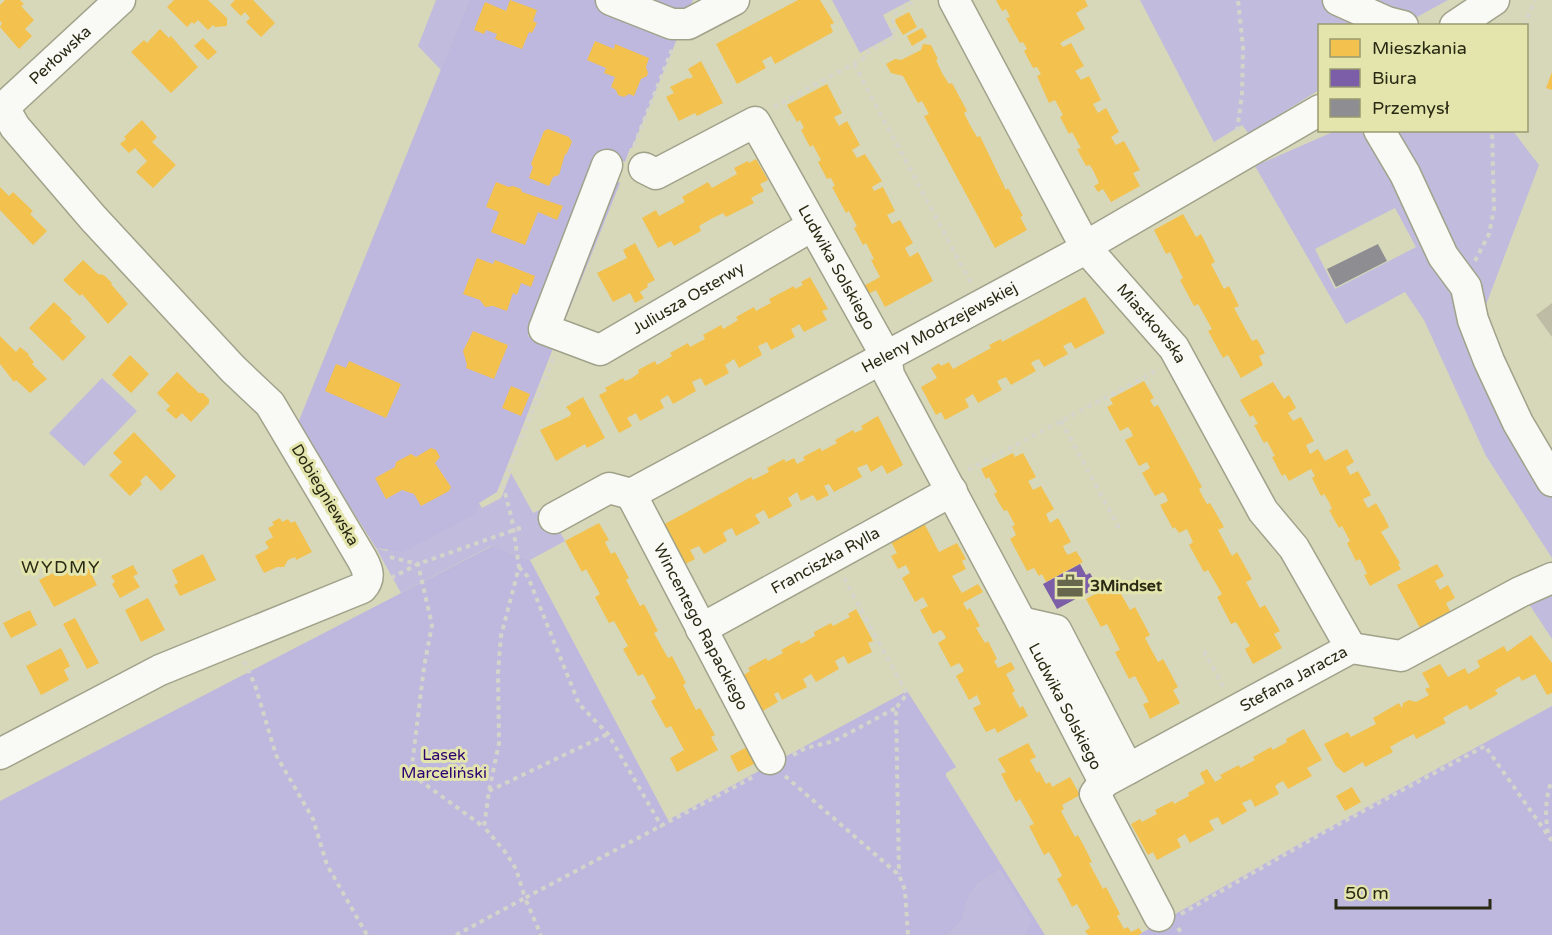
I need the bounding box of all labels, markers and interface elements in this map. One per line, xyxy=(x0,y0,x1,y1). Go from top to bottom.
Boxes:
street label: Perłowska xyxy=(25,22,95,89)
legend xyxy=(1318,24,1528,132)
text: Mieszkania xyxy=(1372,37,1467,59)
text: Biura xyxy=(1372,67,1417,89)
text: Przemysł xyxy=(1372,97,1450,119)
street label: Ludwika Solskiego xyxy=(793,201,879,334)
street label: Juliusza Osterwy xyxy=(629,257,749,339)
street label: Heleny Modrzejewskiej xyxy=(858,278,1021,378)
street label: Miastkowska xyxy=(1112,280,1190,367)
street label: Dobiegniewska xyxy=(287,440,363,550)
street label: Franciszka Rylla xyxy=(768,523,883,599)
street label: Wincentego Rapackiego xyxy=(649,540,753,714)
district label: WYDMY xyxy=(21,556,101,578)
office icon: 3Mindset xyxy=(1055,571,1085,601)
place label: 3Mindset xyxy=(1090,576,1163,596)
street label: Ludwika Solskiego xyxy=(1024,640,1106,773)
street label: Stefana Jaracza xyxy=(1237,642,1351,716)
park label: Lasek Marceliński xyxy=(401,745,487,783)
scale bar xyxy=(1336,872,1490,910)
text: 50 m xyxy=(1345,882,1389,904)

